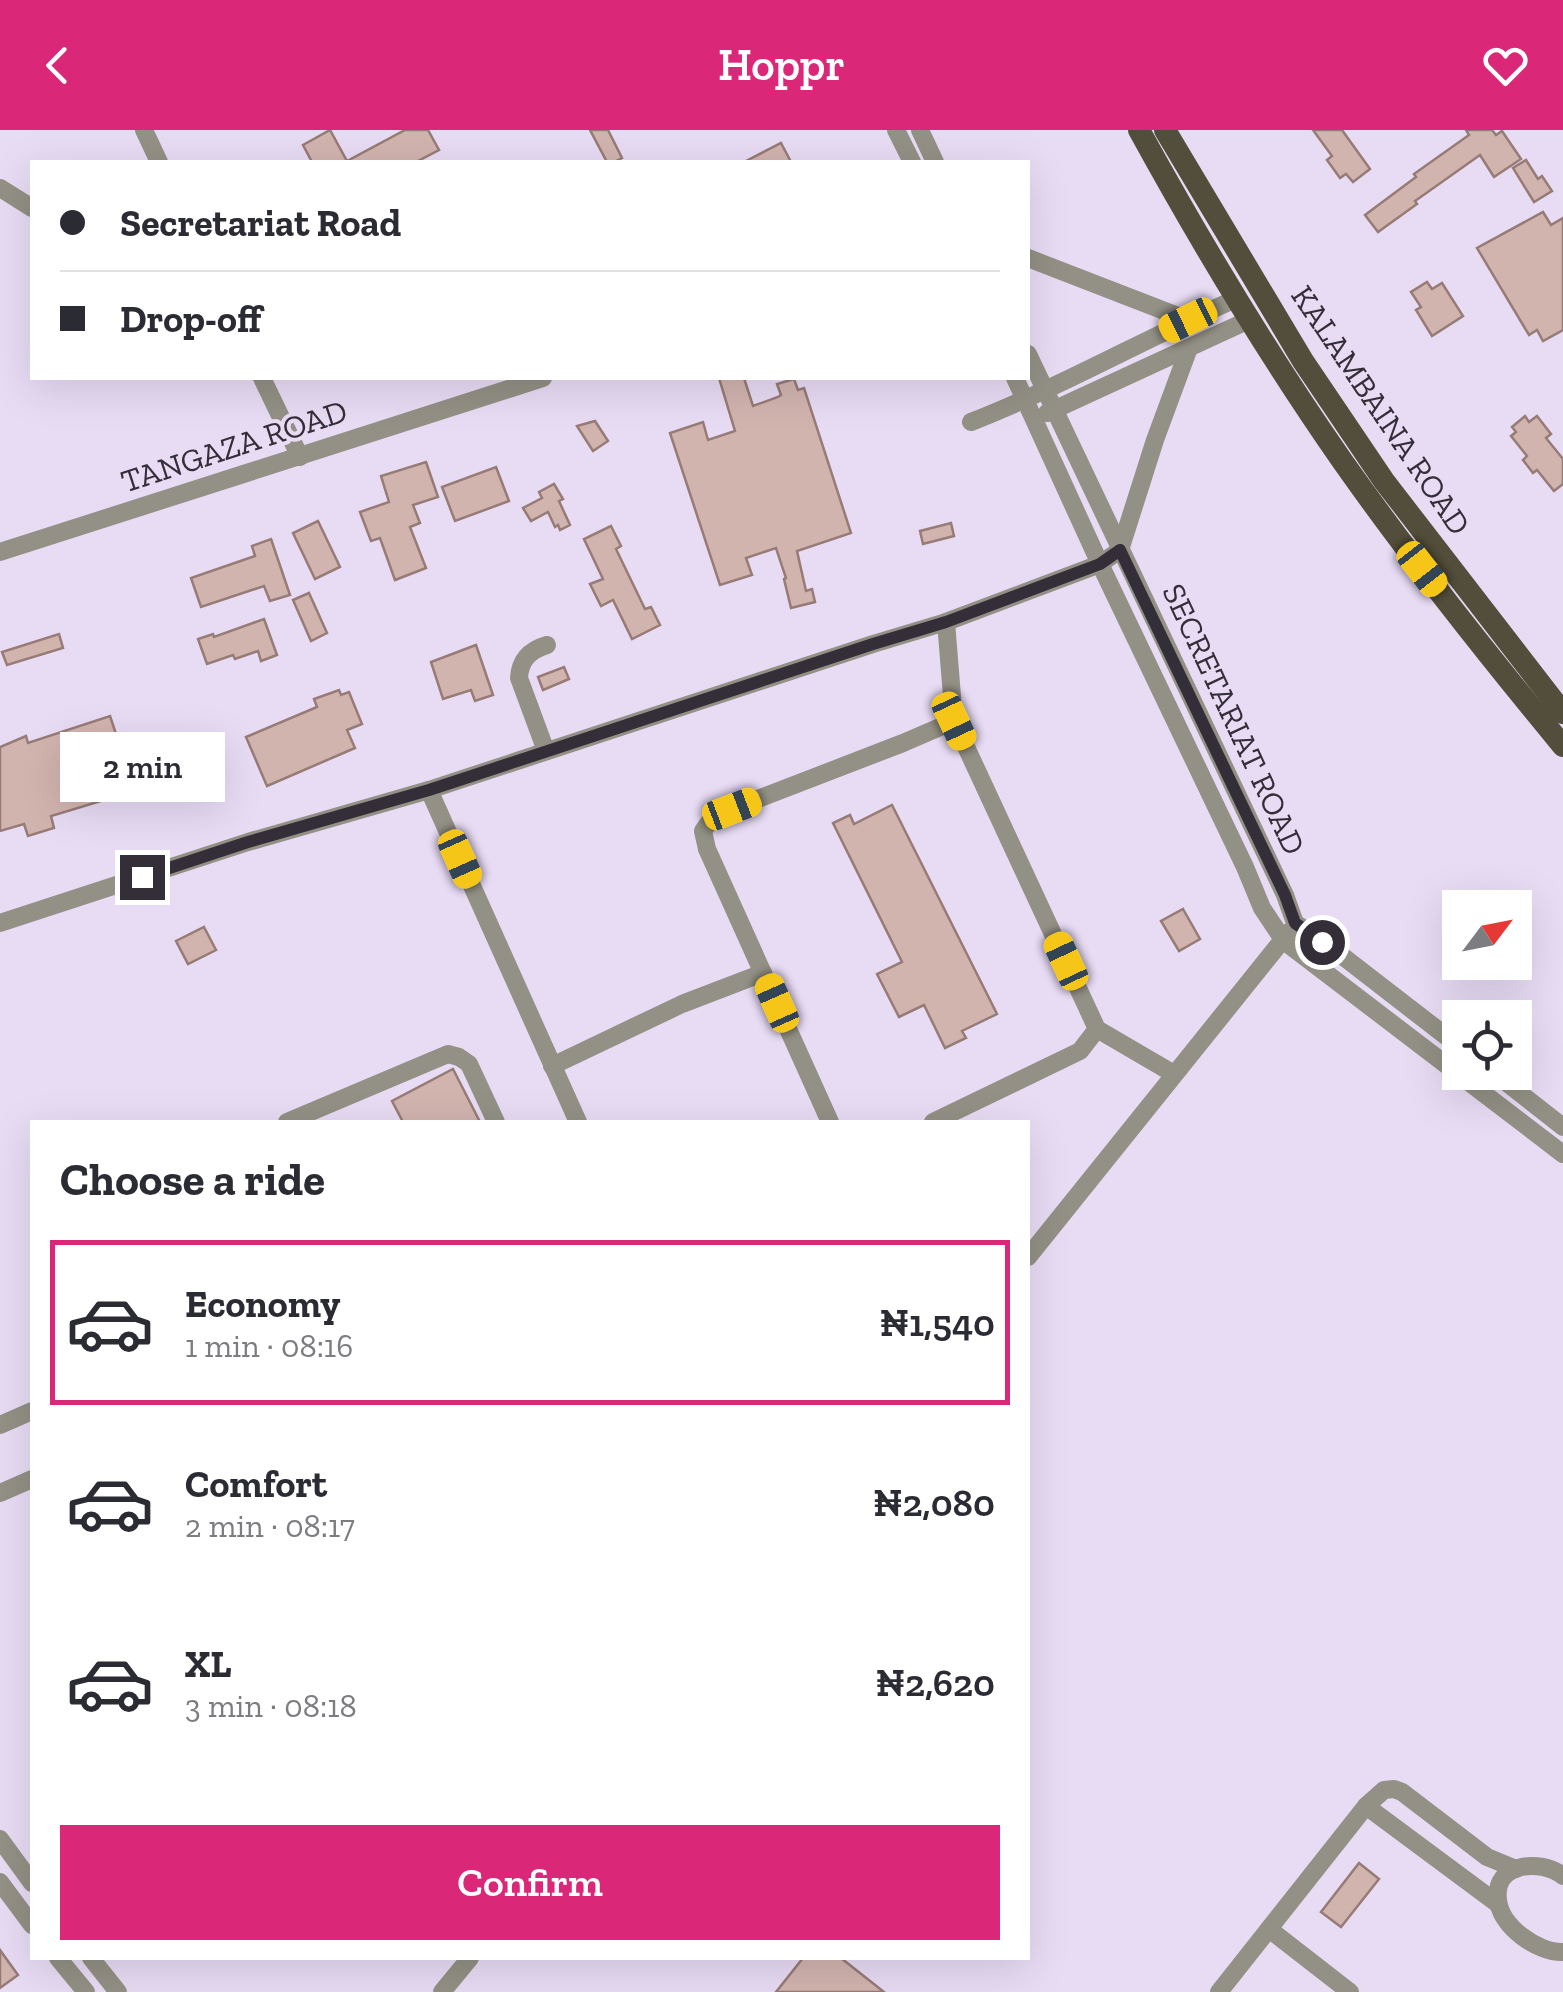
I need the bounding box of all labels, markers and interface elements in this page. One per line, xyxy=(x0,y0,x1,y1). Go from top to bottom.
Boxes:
icon: back xyxy=(30,38,85,93)
text: Hoppr xyxy=(718,38,845,92)
icon: heart xyxy=(1478,38,1533,93)
text: Secretariat Road xyxy=(120,200,401,246)
street label: KALAMBAINA ROAD xyxy=(1283,278,1479,542)
car xyxy=(1154,293,1222,347)
text: Drop-off xyxy=(120,296,261,342)
street label: TANGAZA ROAD xyxy=(116,392,352,500)
car xyxy=(1392,536,1452,602)
street label: SECRETARIAT ROAD xyxy=(1155,577,1313,861)
car xyxy=(928,687,980,755)
callout: 2 min xyxy=(59,732,224,802)
text: 2 min xyxy=(103,748,182,786)
car xyxy=(699,784,765,834)
car xyxy=(434,825,486,893)
route end xyxy=(120,855,165,900)
north arrow xyxy=(1442,890,1532,980)
map controls xyxy=(1442,890,1532,1090)
route start xyxy=(1300,920,1345,965)
car xyxy=(1040,927,1092,995)
car xyxy=(751,969,803,1037)
button: locate xyxy=(1442,1000,1532,1090)
text: Choose a ride xyxy=(60,1153,325,1207)
icon: car xyxy=(65,1278,155,1368)
text: Economy xyxy=(185,1281,340,1327)
text: ₦1,540 xyxy=(879,1300,995,1346)
text: 1 min · 08:16 xyxy=(185,1327,353,1365)
icon: car xyxy=(65,1458,155,1548)
text: Comfort xyxy=(185,1461,327,1507)
text: ₦2,080 xyxy=(873,1480,995,1526)
text: 2 min · 08:17 xyxy=(185,1507,355,1545)
icon: car xyxy=(65,1638,155,1728)
text: XL xyxy=(185,1641,232,1687)
text: ₦2,620 xyxy=(876,1660,995,1706)
text: 3 min · 08:18 xyxy=(185,1687,357,1725)
button: Confirm xyxy=(60,1825,1000,1940)

